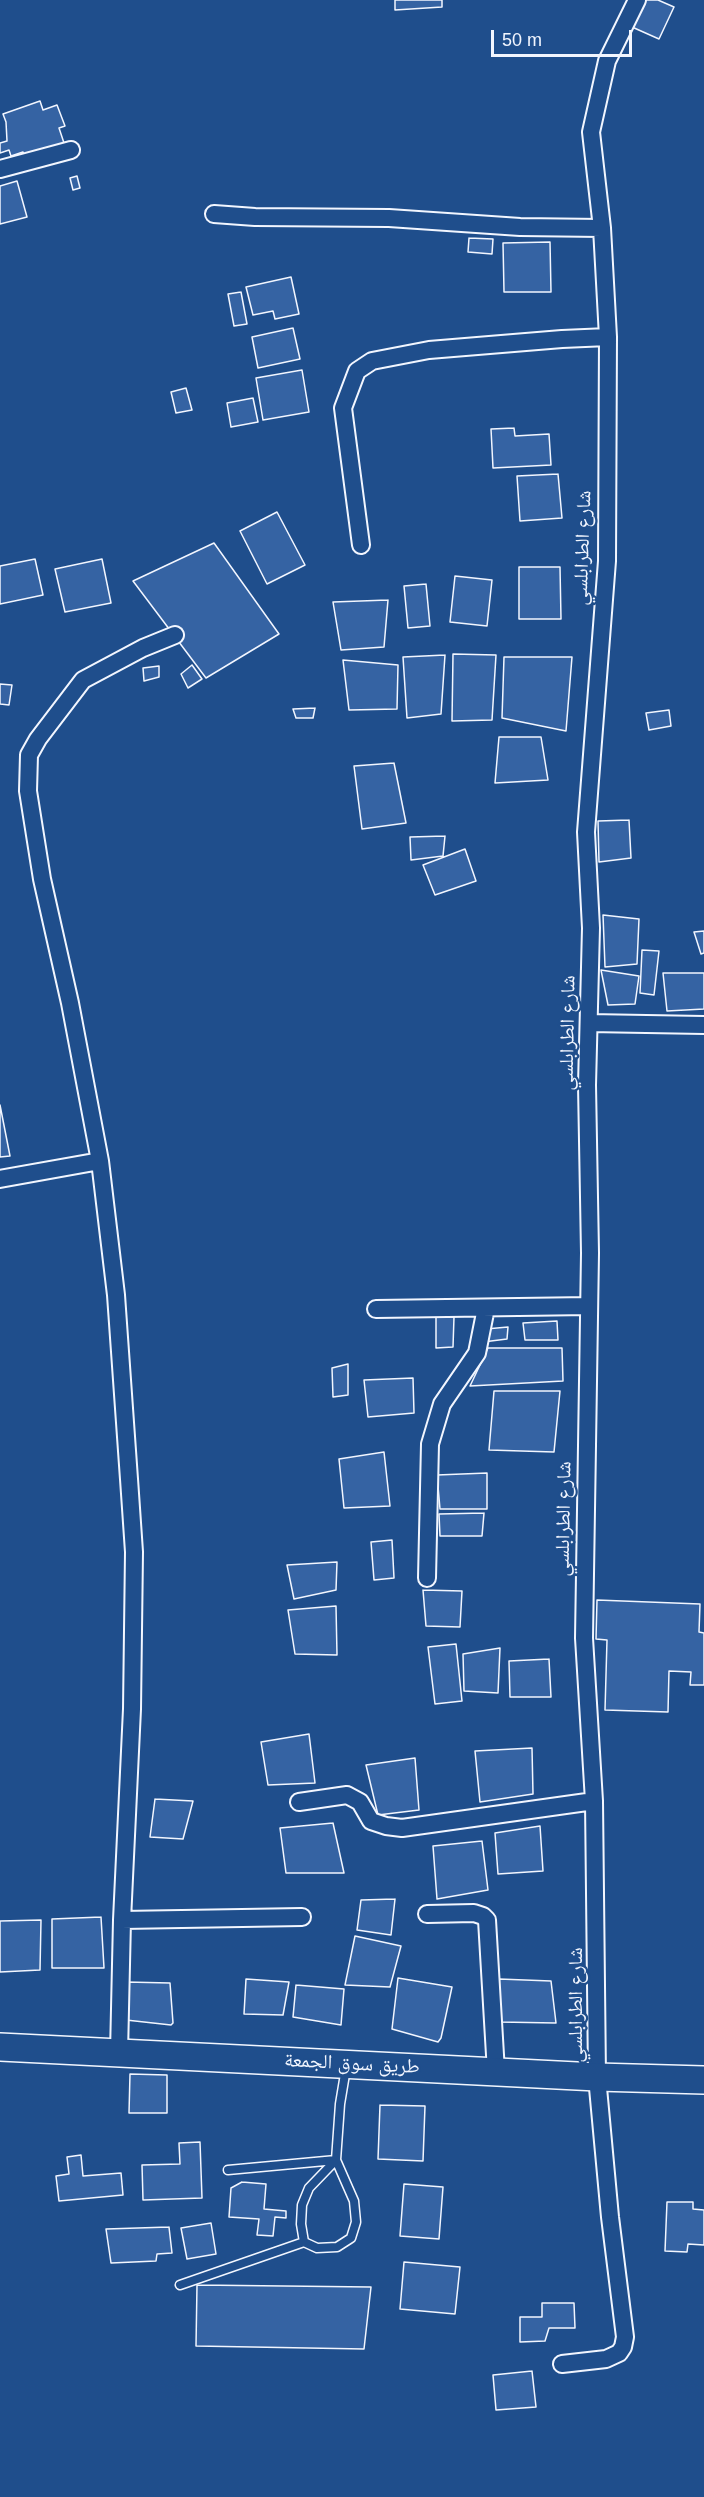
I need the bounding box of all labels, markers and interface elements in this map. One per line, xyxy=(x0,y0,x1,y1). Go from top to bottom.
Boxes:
scale bar xyxy=(494,18,635,56)
text: 50 m xyxy=(502,30,542,50)
street label: شارع الطرابلسي xyxy=(569,490,597,606)
street label: شارع الطرابلسي xyxy=(555,975,581,1091)
street label: شارع الطرابلسي xyxy=(551,1461,577,1577)
street label: شارع الطرابلسي xyxy=(564,1947,588,2063)
street label: طريق سوق الجمعة xyxy=(284,2048,420,2080)

